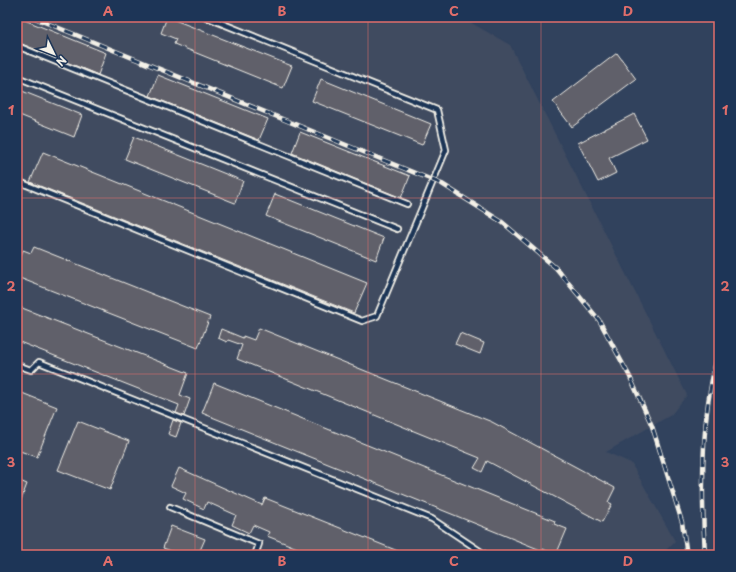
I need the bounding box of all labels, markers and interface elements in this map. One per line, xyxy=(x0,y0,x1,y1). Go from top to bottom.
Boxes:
text: A xyxy=(103,1,113,20)
text: B xyxy=(278,1,287,20)
text: C xyxy=(449,1,459,20)
text: D xyxy=(623,1,633,20)
north arrow xyxy=(34,34,74,74)
text: N xyxy=(52,52,71,70)
text: 1 xyxy=(8,100,14,119)
text: 1 xyxy=(722,100,728,119)
text: 2 xyxy=(6,276,16,295)
text: 2 xyxy=(720,276,730,295)
text: 3 xyxy=(7,452,16,471)
text: 3 xyxy=(721,452,730,471)
text: A xyxy=(103,551,113,570)
text: B xyxy=(278,551,287,570)
text: C xyxy=(449,551,459,570)
text: D xyxy=(623,551,633,570)

